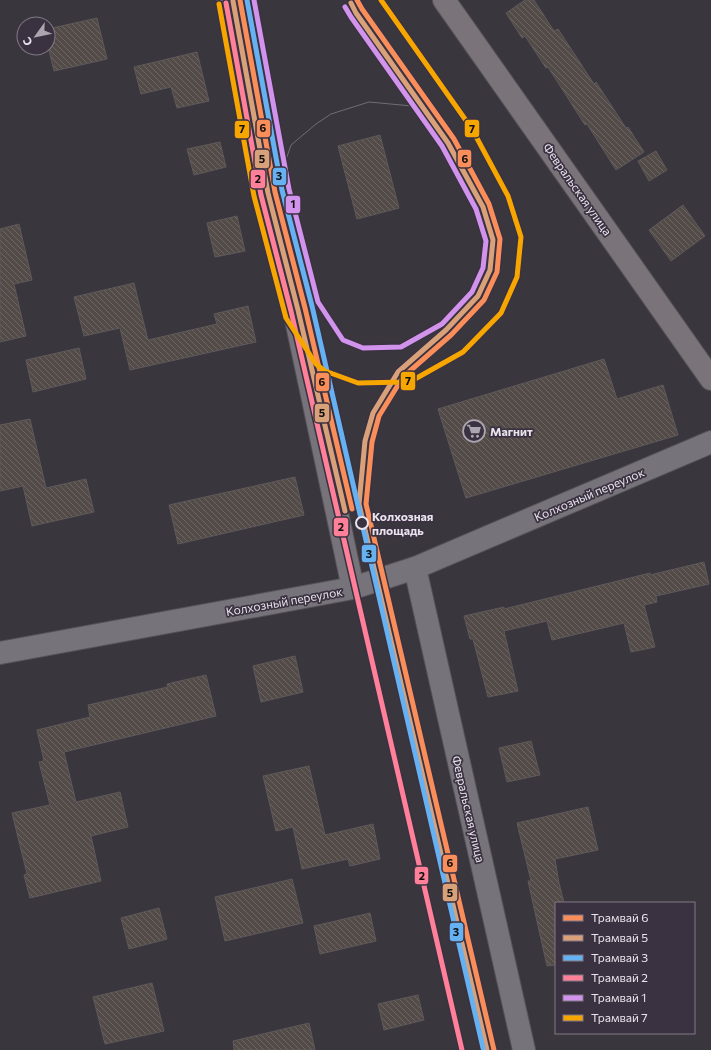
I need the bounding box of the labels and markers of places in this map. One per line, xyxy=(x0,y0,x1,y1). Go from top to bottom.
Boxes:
supermarket icon: Магнит xyxy=(461,418,487,444)
place label: Магнит xyxy=(490,424,533,438)
place label: Колхозная площадь xyxy=(372,509,434,537)
marker: Колхозная площадь xyxy=(355,516,369,530)

